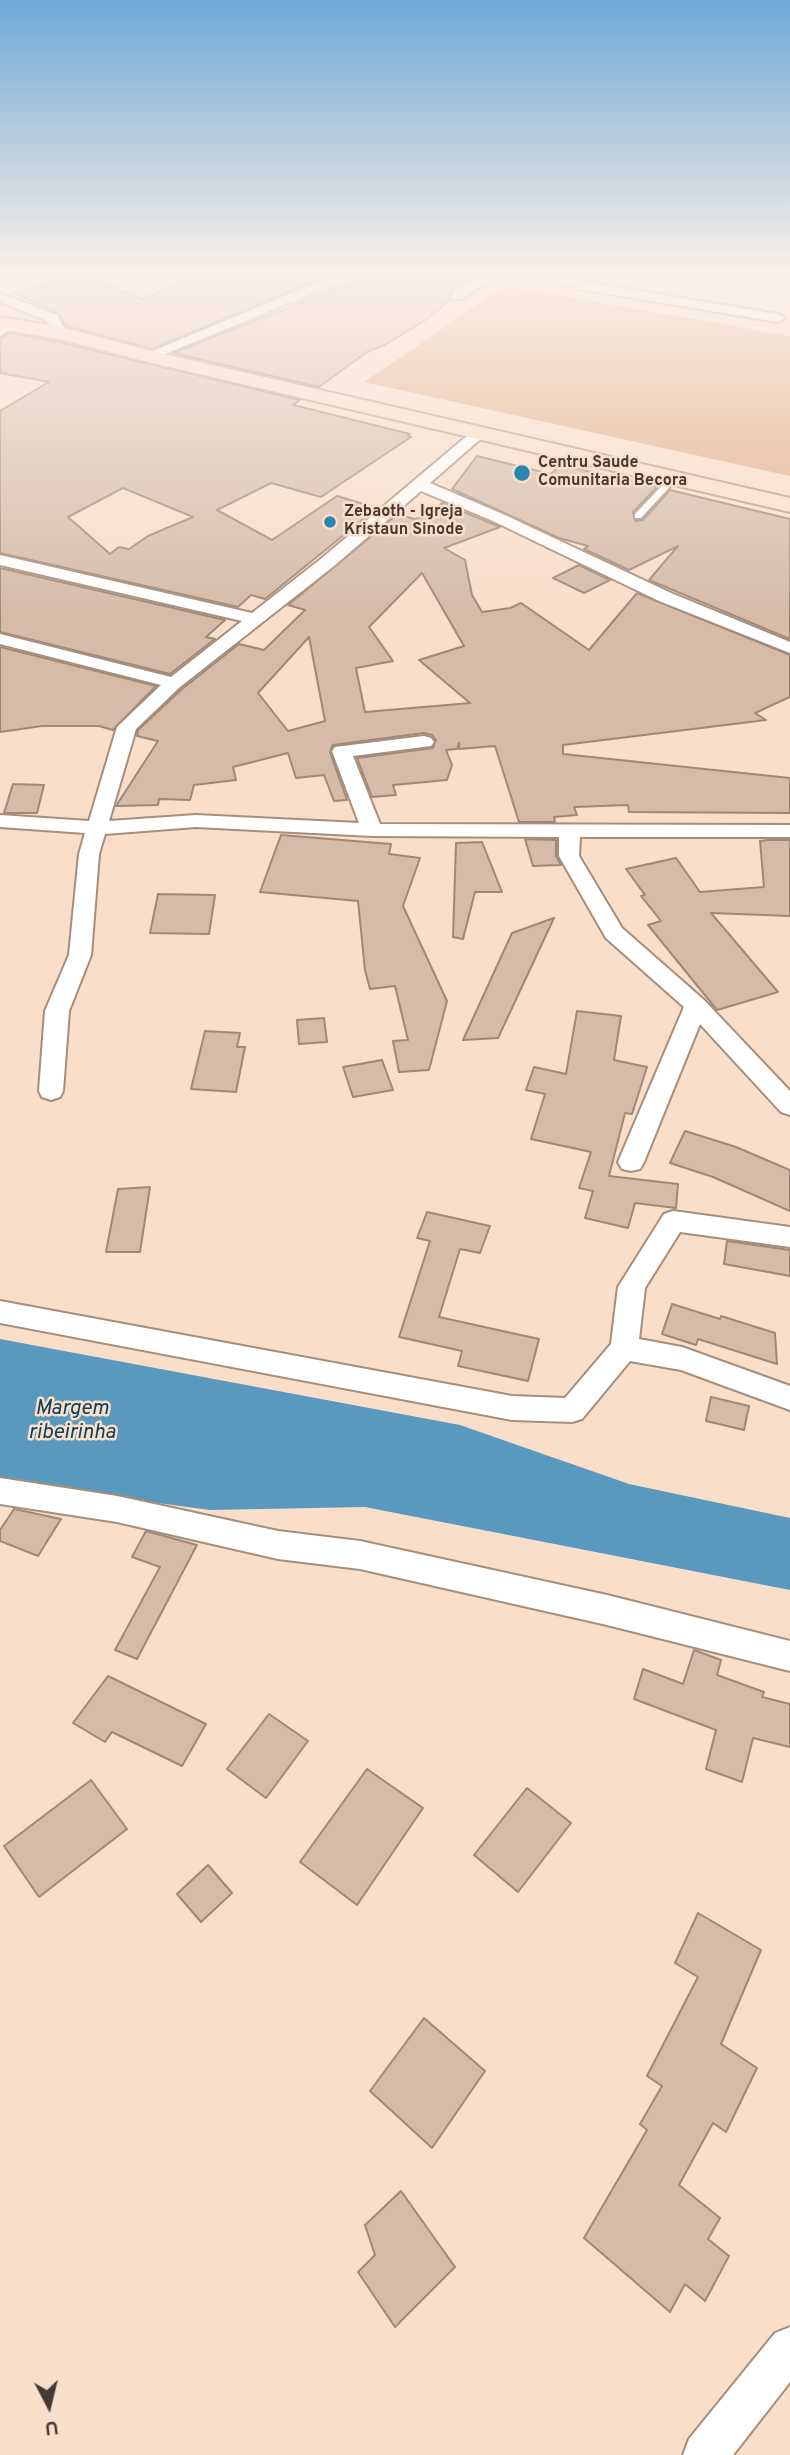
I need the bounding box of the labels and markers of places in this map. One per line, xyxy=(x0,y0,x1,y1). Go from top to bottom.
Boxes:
place label: Centru Saude Comunitaria Becora xyxy=(538,454,687,492)
marker: Centru Saude Comunitaria Becora xyxy=(512,463,532,483)
place label: Zebaoth - Igreja Kristaun Sinode xyxy=(344,503,463,541)
marker: Zebaoth - Igreja Kristaun Sinode xyxy=(322,514,338,530)

